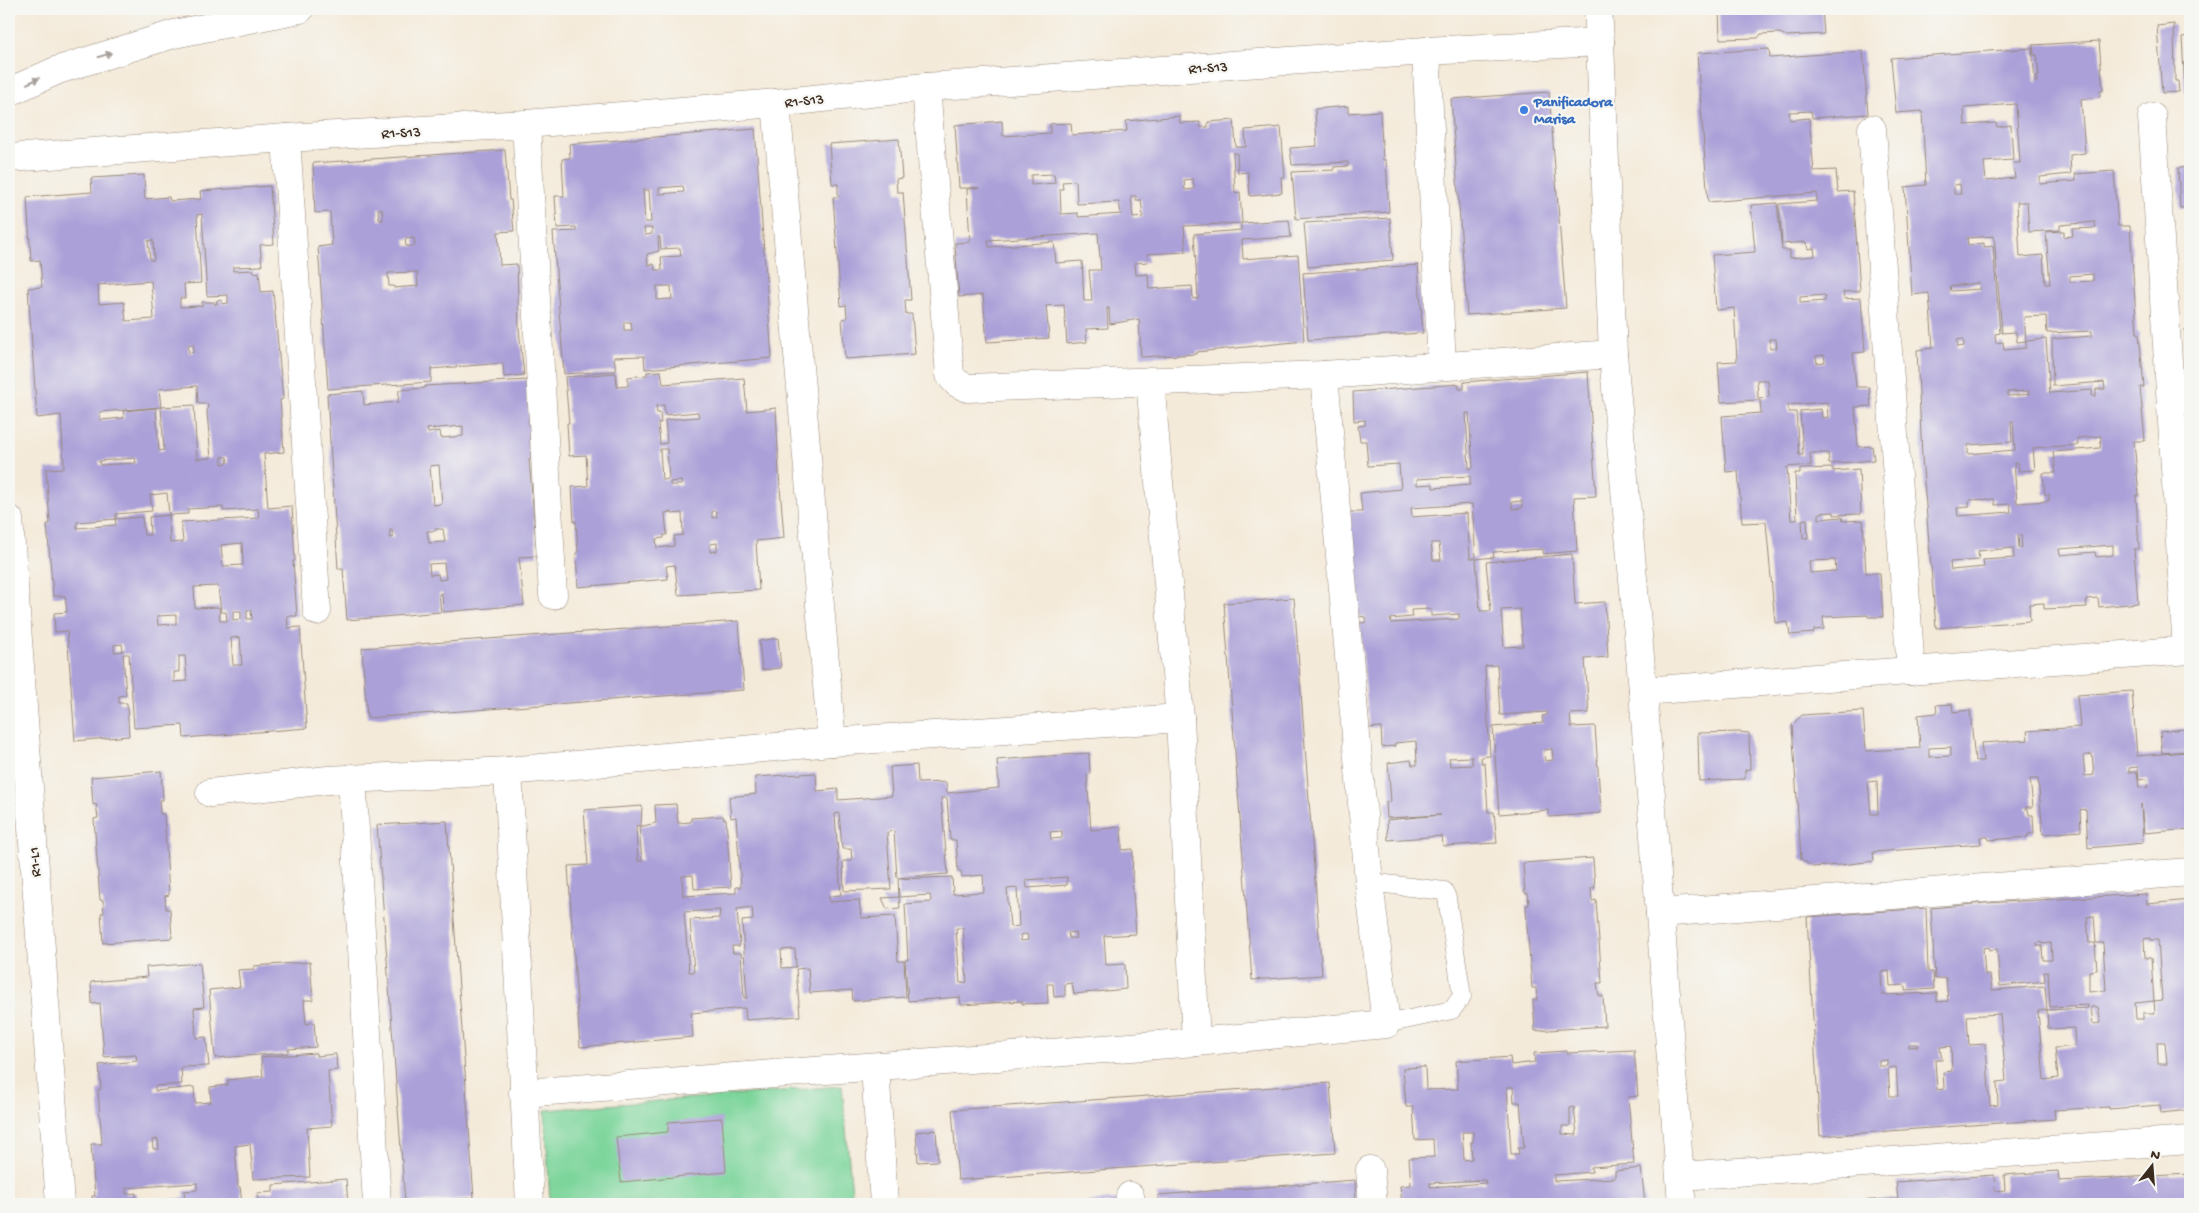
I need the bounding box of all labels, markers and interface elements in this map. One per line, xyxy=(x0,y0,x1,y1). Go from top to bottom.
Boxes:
one-way arrow xyxy=(97,51,112,59)
street label: R1-S13 xyxy=(1188,59,1229,79)
one-way arrow xyxy=(26,77,40,85)
street label: R1-S13 xyxy=(784,91,825,113)
place label: Panificadora Marisa xyxy=(1533,94,1613,129)
marker: Panificadora Marisa xyxy=(1518,104,1530,116)
street label: R1-S13 xyxy=(381,124,421,144)
street label: R1-L1 xyxy=(26,846,46,878)
north arrow xyxy=(2126,1140,2176,1190)
text: N xyxy=(2148,1146,2162,1165)

